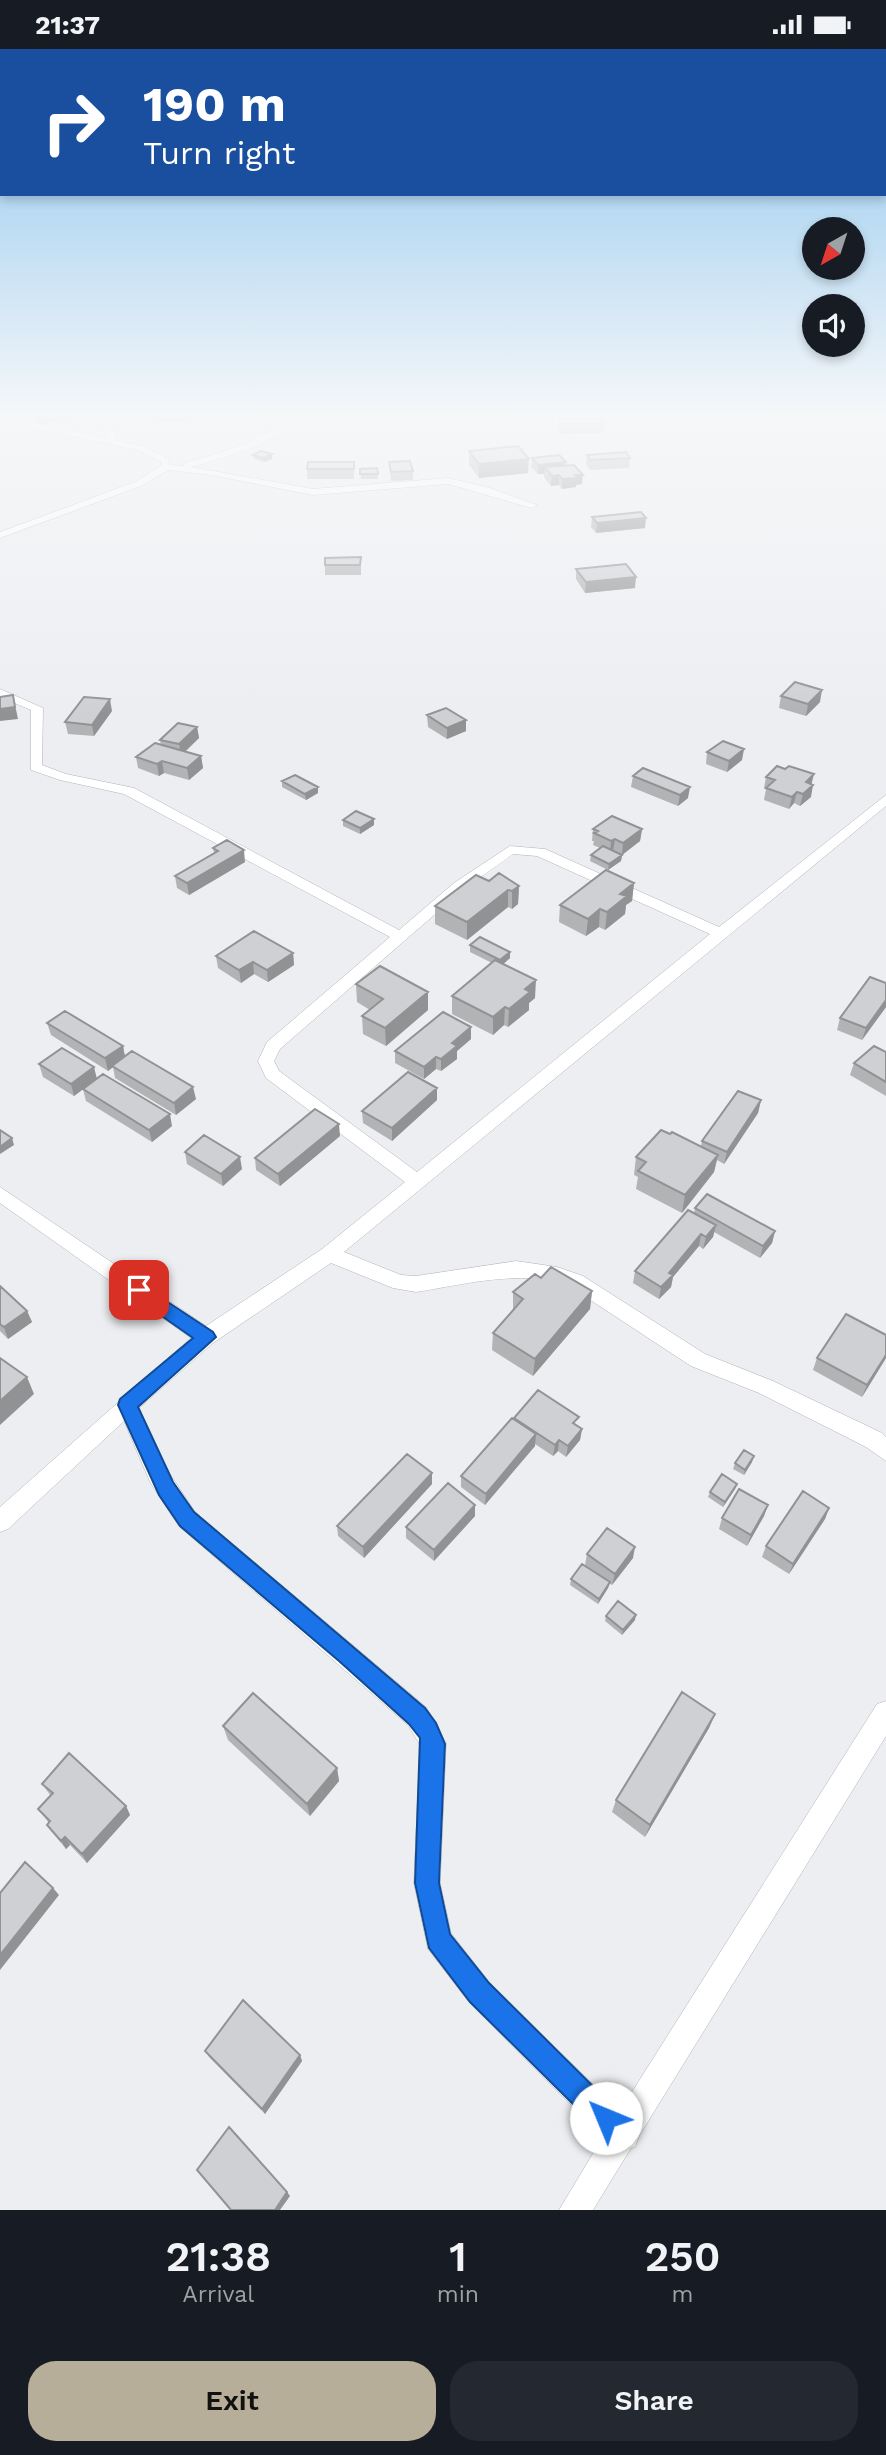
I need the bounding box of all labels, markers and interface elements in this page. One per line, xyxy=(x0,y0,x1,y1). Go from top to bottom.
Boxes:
text: 21:37 xyxy=(35,10,100,40)
text: 190 m xyxy=(143,75,286,133)
icon: right xyxy=(28,77,119,168)
text: Turn right xyxy=(143,134,295,172)
north arrow xyxy=(802,217,864,280)
map controls xyxy=(802,217,865,357)
button: sound xyxy=(802,294,865,357)
pin xyxy=(109,1260,169,1320)
icon: arrive xyxy=(120,1271,158,1309)
position arrow xyxy=(569,2081,643,2155)
text: 21:38 xyxy=(165,2232,271,2281)
text: 1 xyxy=(449,2232,467,2281)
text: 250 xyxy=(645,2232,720,2281)
text: Arrival xyxy=(182,2281,254,2308)
text: min xyxy=(437,2281,479,2308)
text: m xyxy=(672,2281,693,2308)
button: Exit xyxy=(28,2361,436,2441)
button: Share xyxy=(450,2361,858,2441)

